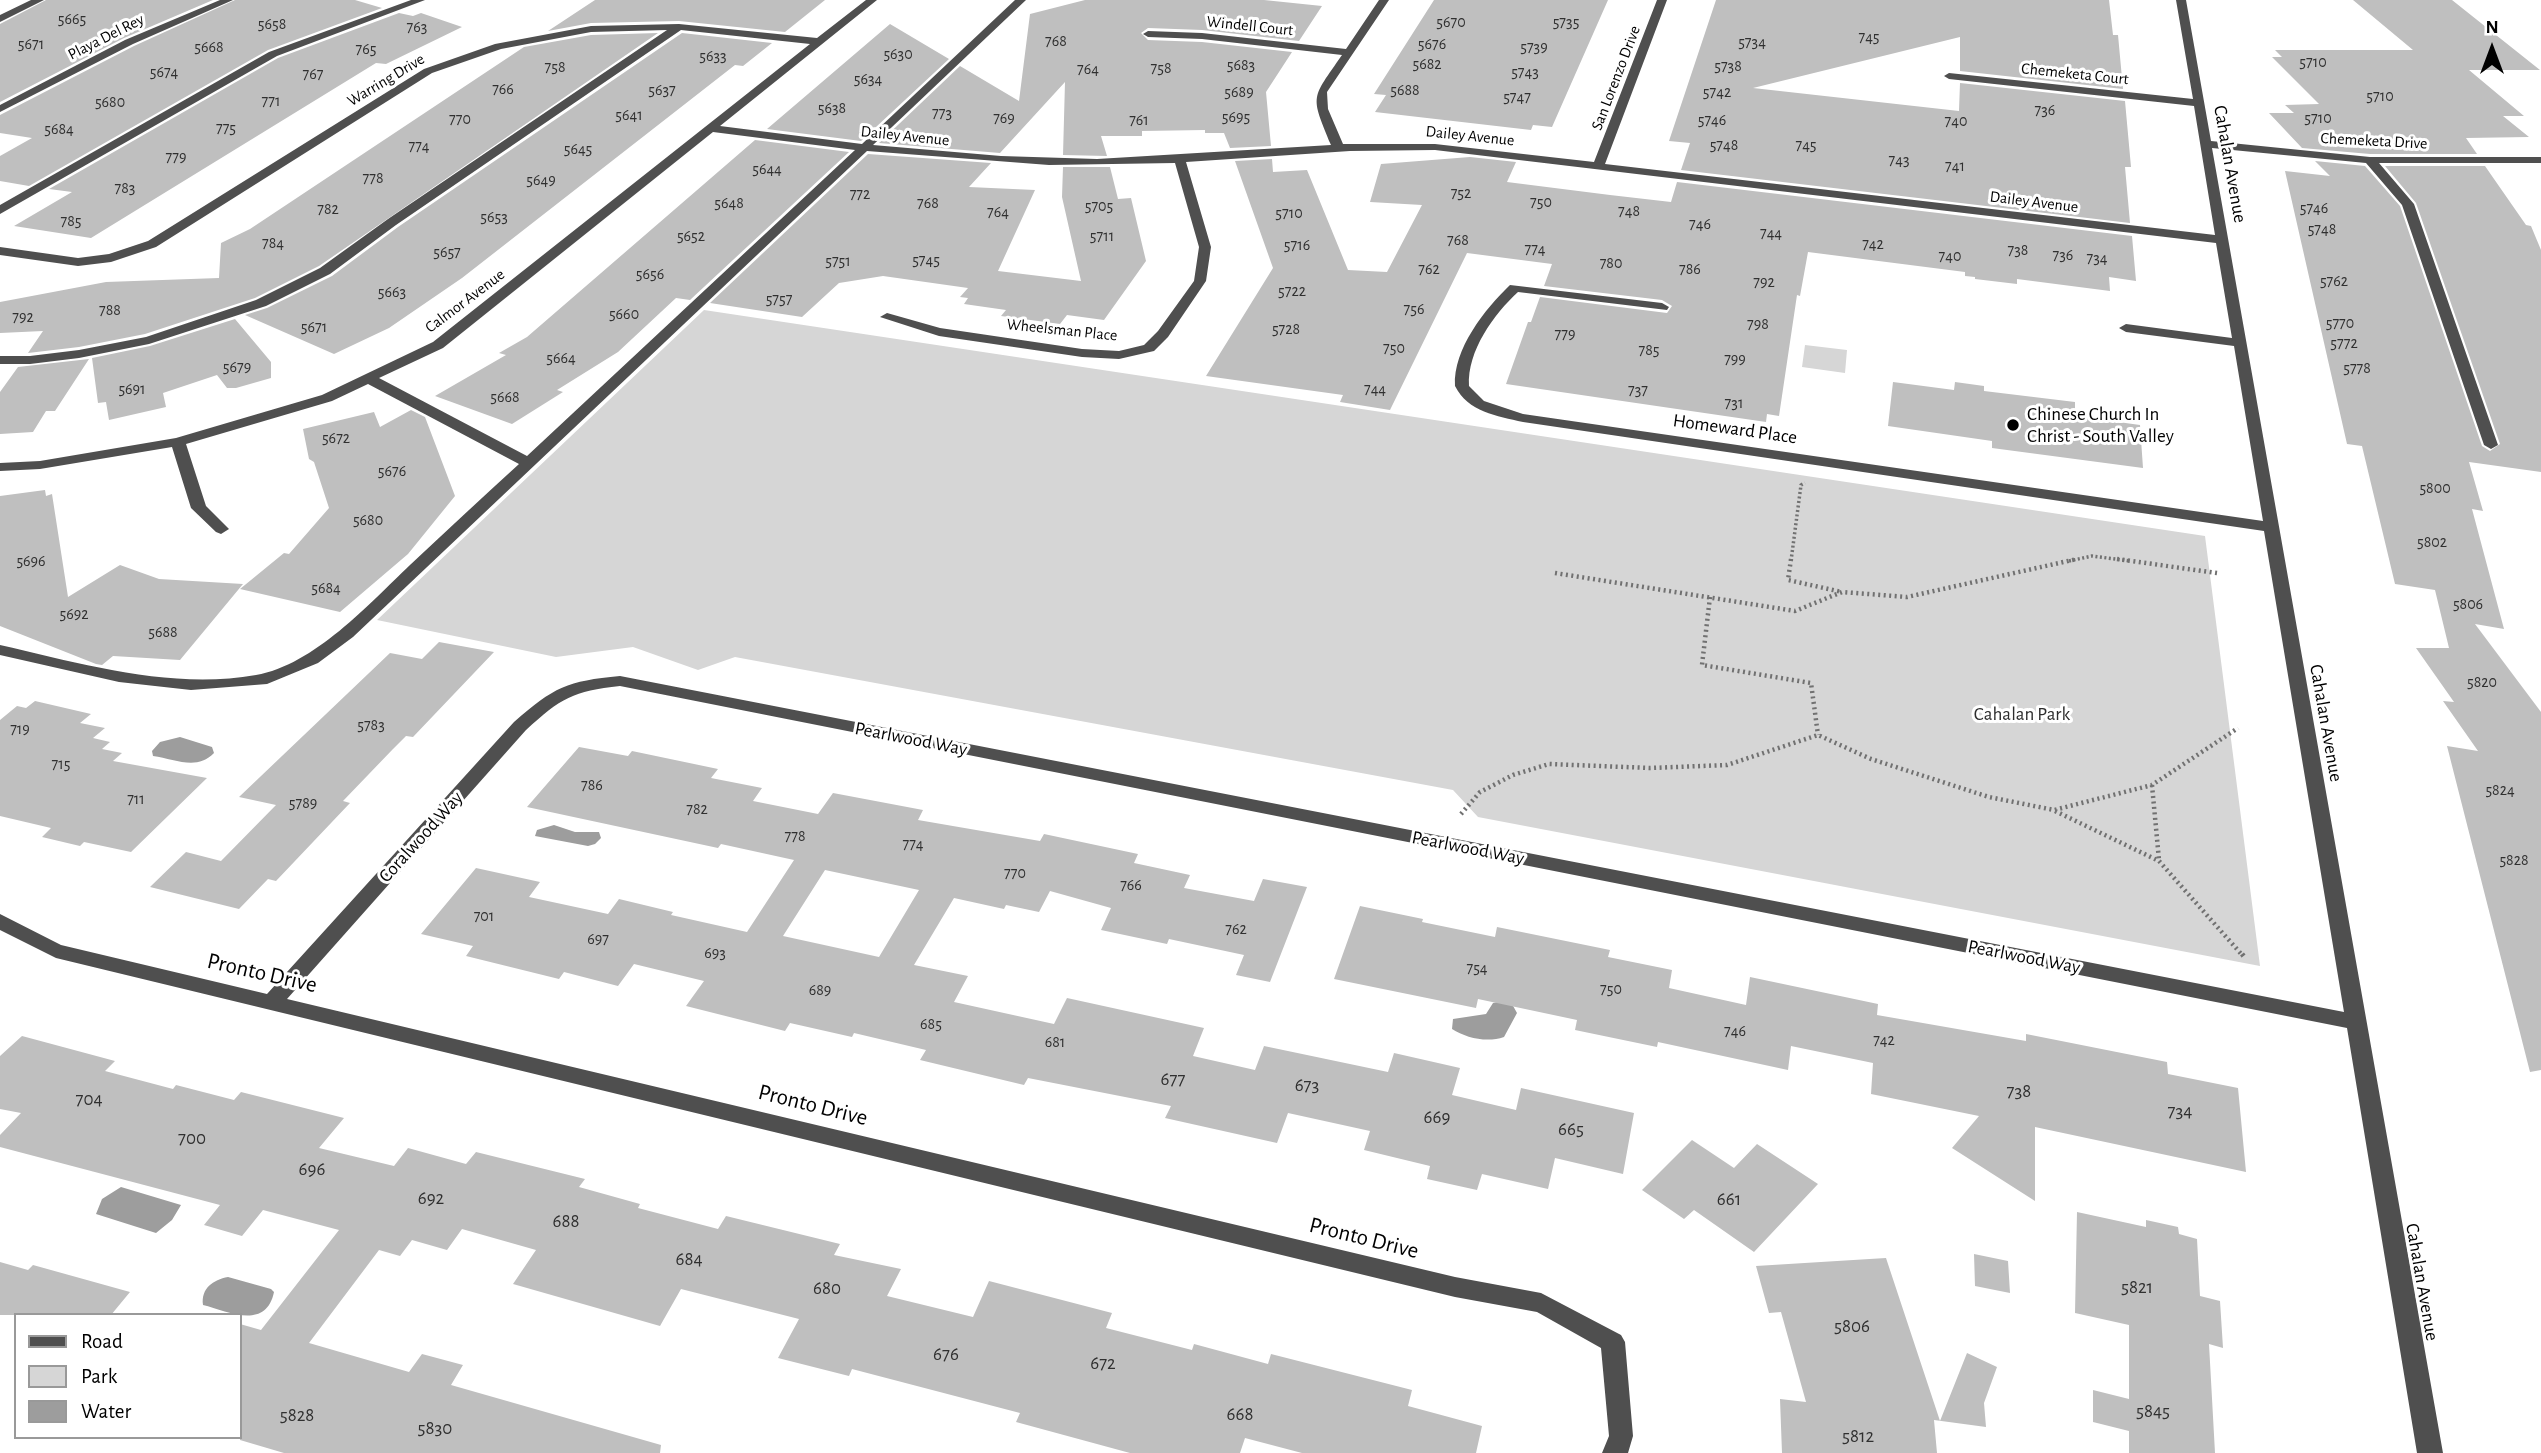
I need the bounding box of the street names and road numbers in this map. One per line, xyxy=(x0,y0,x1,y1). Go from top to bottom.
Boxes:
street label: Playa Del Rey xyxy=(65,10,147,64)
street label: Windell Court xyxy=(1206,12,1294,40)
street label: San Lorenzo Drive xyxy=(1587,23,1645,133)
street label: Warring Drive xyxy=(344,49,428,111)
street label: Chemeketa Court xyxy=(2020,59,2130,89)
street label: Cahalan Avenue xyxy=(2208,103,2252,225)
street label: Dailey Avenue xyxy=(860,122,950,150)
street label: Dailey Avenue xyxy=(1425,122,1515,150)
street label: Chemeketa Drive xyxy=(2320,129,2428,153)
street label: Dailey Avenue xyxy=(1989,187,2079,217)
street label: Calmor Avenue xyxy=(421,265,509,337)
street label: Wheelsman Place xyxy=(1006,315,1118,345)
street label: Homeward Place xyxy=(1671,409,1799,449)
street label: Cahalan Avenue xyxy=(2304,662,2348,784)
street label: Pearlwood Way xyxy=(853,717,969,761)
street label: Coralwood Way xyxy=(374,787,468,887)
street label: Pearlwood Way xyxy=(1410,826,1526,870)
street label: Pearlwood Way xyxy=(1966,935,2082,979)
street label: Pronto Drive xyxy=(204,947,320,999)
street label: Pronto Drive xyxy=(755,1078,871,1132)
street label: Pronto Drive xyxy=(1306,1211,1422,1265)
street label: Cahalan Avenue xyxy=(2400,1221,2444,1343)

